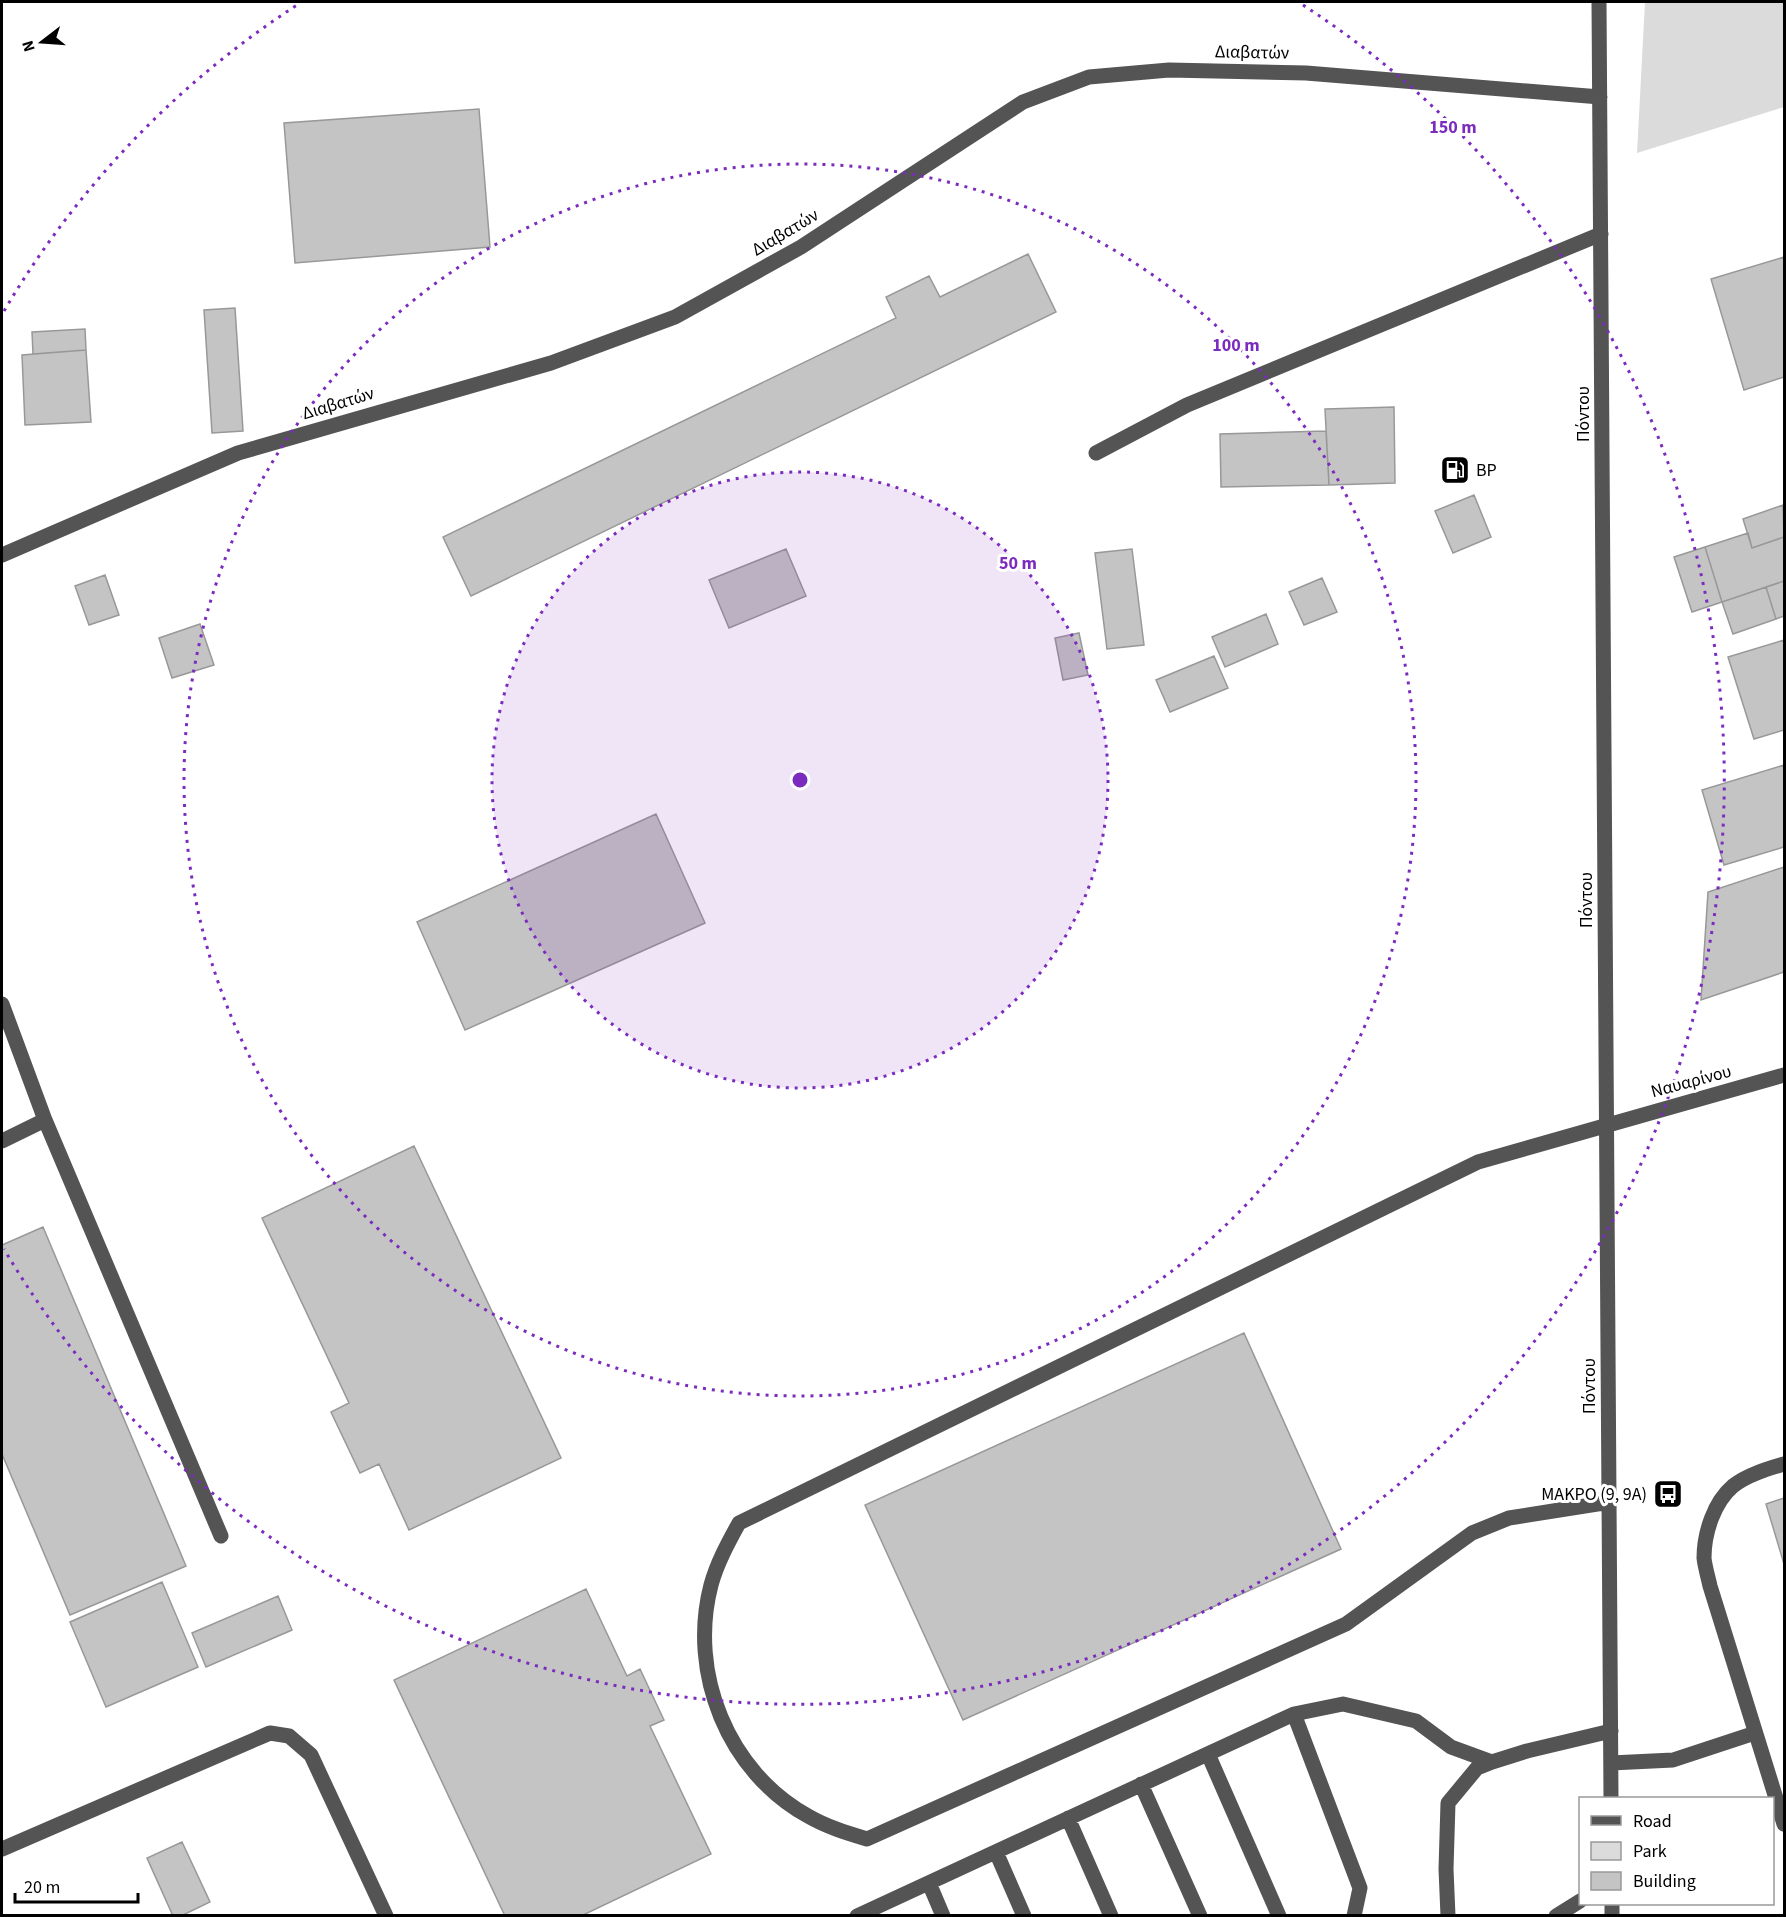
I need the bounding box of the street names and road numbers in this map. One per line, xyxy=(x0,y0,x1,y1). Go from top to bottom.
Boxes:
street label: Διαβατών xyxy=(1215,39,1290,66)
street label: Διαβατών xyxy=(747,202,824,262)
street label: Διαβατών xyxy=(299,381,378,426)
street label: Πόντου xyxy=(1571,386,1596,442)
street label: Πόντου xyxy=(1574,872,1599,928)
street label: Ναυαρίνου xyxy=(1648,1059,1734,1104)
street label: Πόντου xyxy=(1577,1358,1602,1414)

